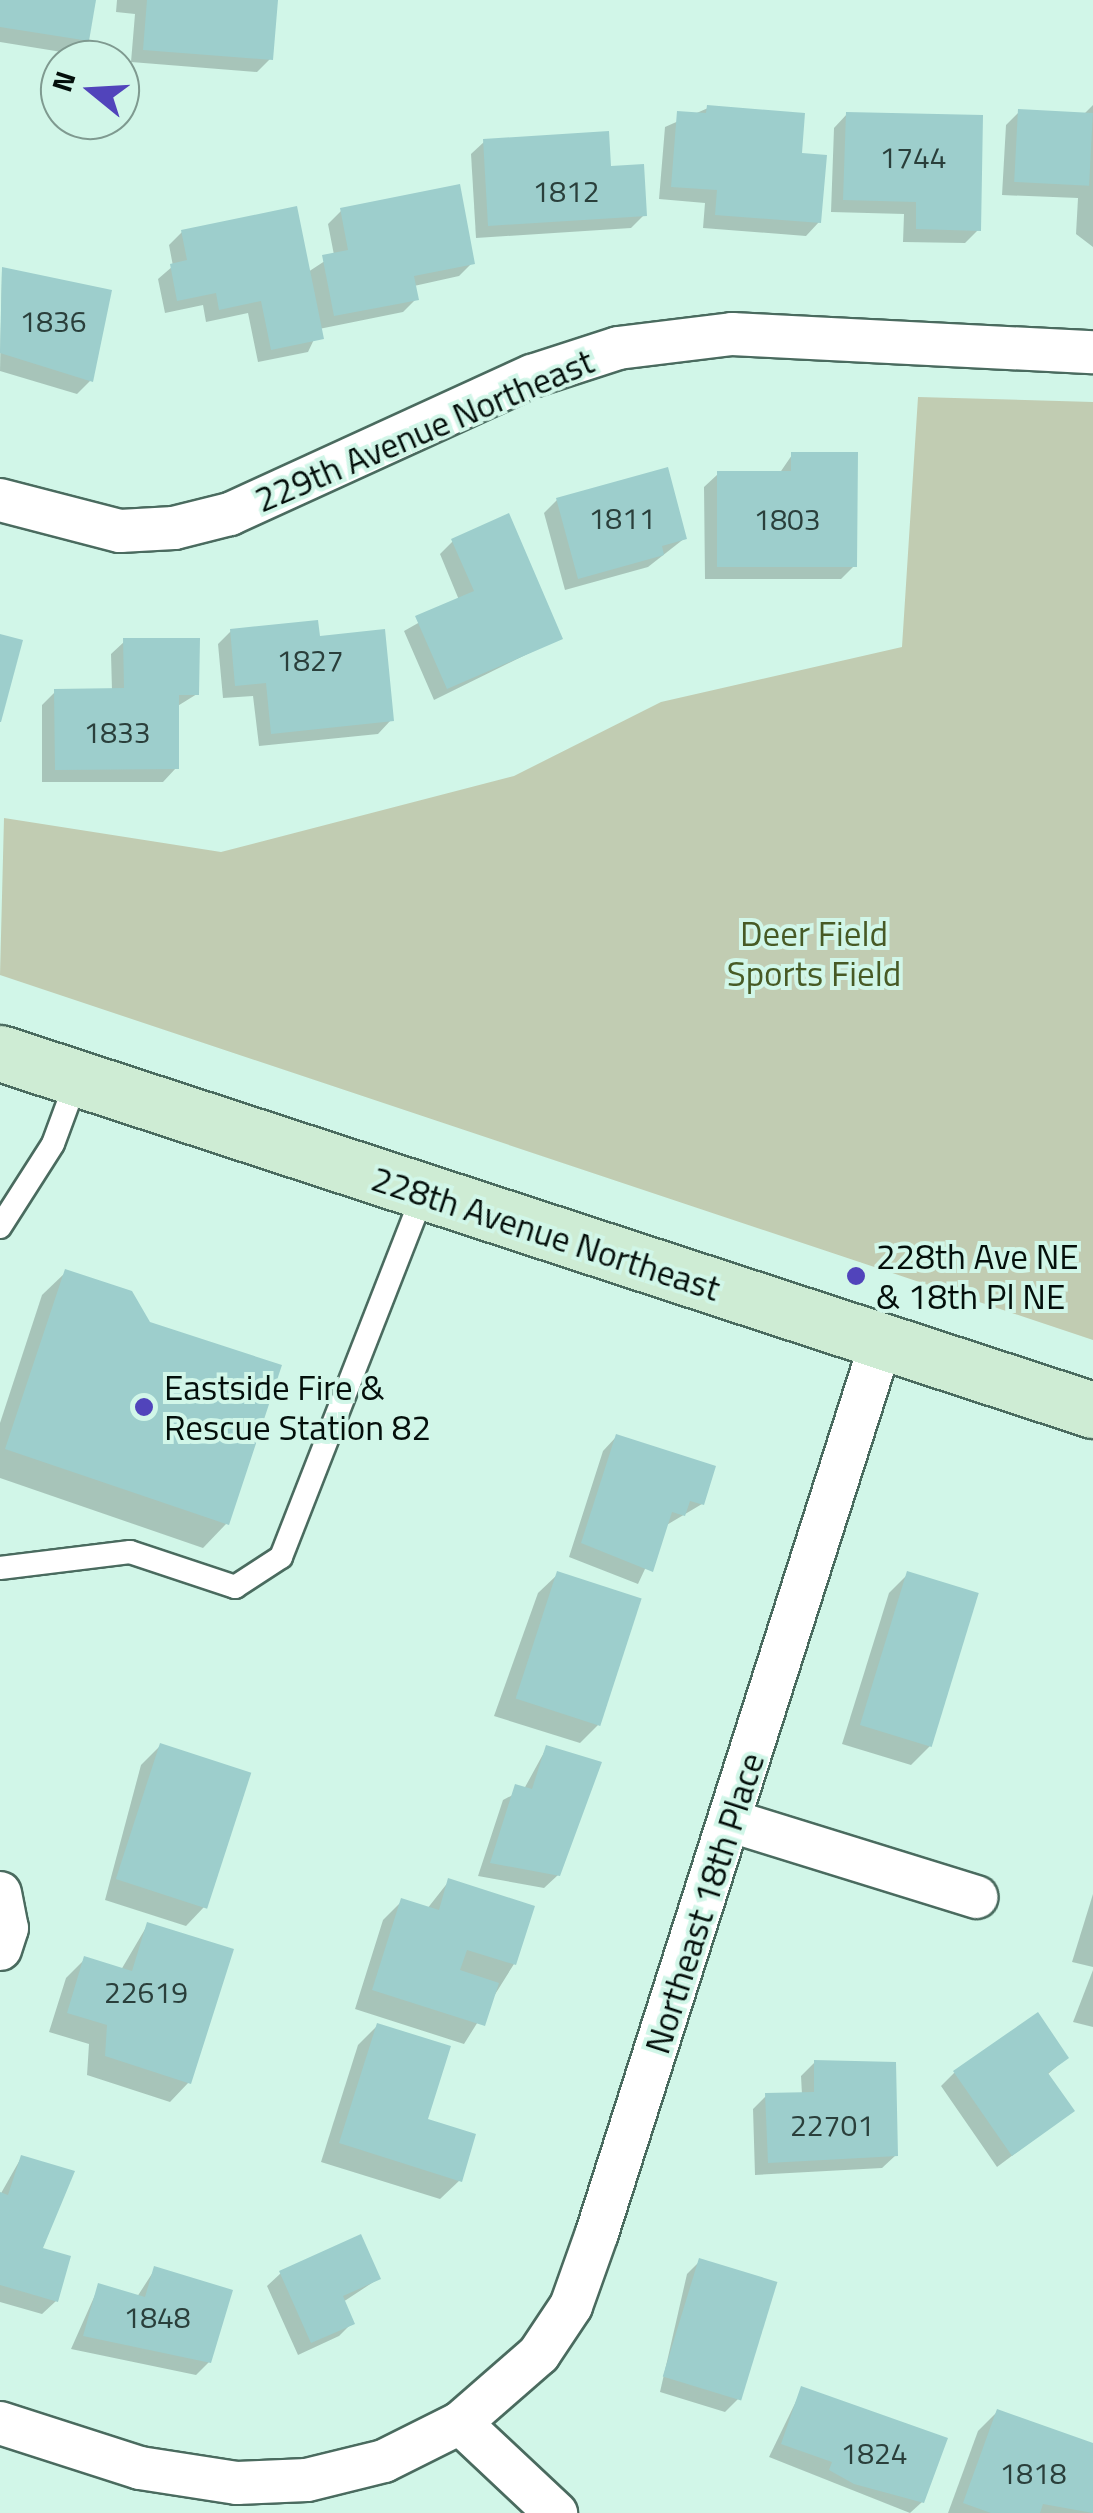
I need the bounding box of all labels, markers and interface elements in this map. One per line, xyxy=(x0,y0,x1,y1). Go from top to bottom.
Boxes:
north arrow xyxy=(40,40,140,140)
text: N xyxy=(39,65,86,97)
house number: 1744 xyxy=(879,139,947,175)
house number: 1812 xyxy=(532,173,600,209)
house number: 1836 xyxy=(19,303,87,339)
street label: 229th Avenue Northeast xyxy=(248,340,600,520)
house number: 1811 xyxy=(588,500,656,536)
house number: 1803 xyxy=(753,501,821,537)
house number: 1827 xyxy=(276,642,344,678)
house number: 1833 xyxy=(83,714,151,750)
park label: Deer Field Sports Field xyxy=(727,912,901,994)
street label: 228th Avenue Northeast xyxy=(367,1157,725,1309)
place label: 228th Ave NE & 18th Pl NE xyxy=(876,1235,1079,1317)
marker: 228th Ave NE & 18th Pl NE xyxy=(845,1265,867,1287)
place label: Eastside Fire & Rescue Station 82 xyxy=(164,1366,431,1448)
marker: Eastside Fire & Rescue Station 82 xyxy=(133,1396,155,1418)
street label: Northeast 18th Place xyxy=(636,1747,772,2059)
house number: 22619 xyxy=(104,1974,188,2010)
house number: 22701 xyxy=(790,2107,874,2143)
house number: 1848 xyxy=(123,2299,191,2335)
house number: 1824 xyxy=(840,2435,908,2471)
house number: 1818 xyxy=(999,2455,1067,2491)

